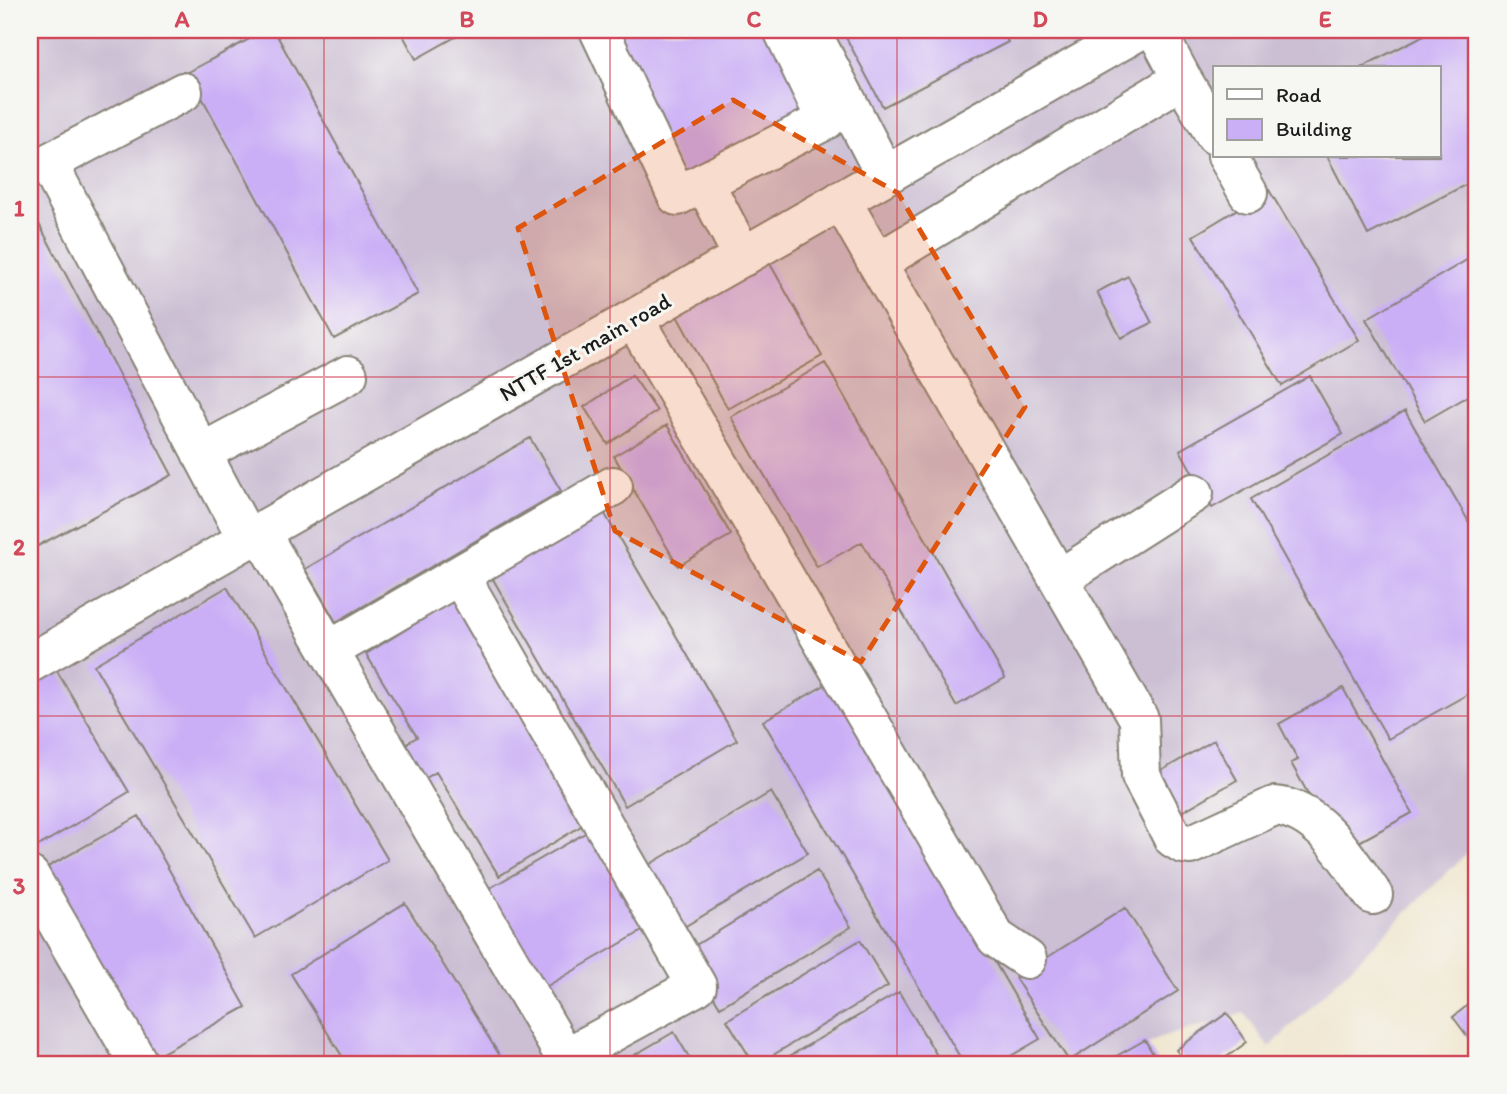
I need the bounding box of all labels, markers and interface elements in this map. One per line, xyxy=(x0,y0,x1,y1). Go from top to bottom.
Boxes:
text: A xyxy=(174,5,190,33)
text: B xyxy=(460,5,475,33)
text: C xyxy=(747,5,762,33)
text: D xyxy=(1032,5,1048,33)
text: E xyxy=(1319,5,1332,33)
legend xyxy=(1213,66,1440,158)
text: Road xyxy=(1276,82,1322,107)
text: Building xyxy=(1276,116,1352,141)
text: 1 xyxy=(14,194,25,222)
street label: NTTF 1st main road xyxy=(494,286,676,407)
text: 2 xyxy=(13,533,26,561)
text: 3 xyxy=(13,872,26,900)

